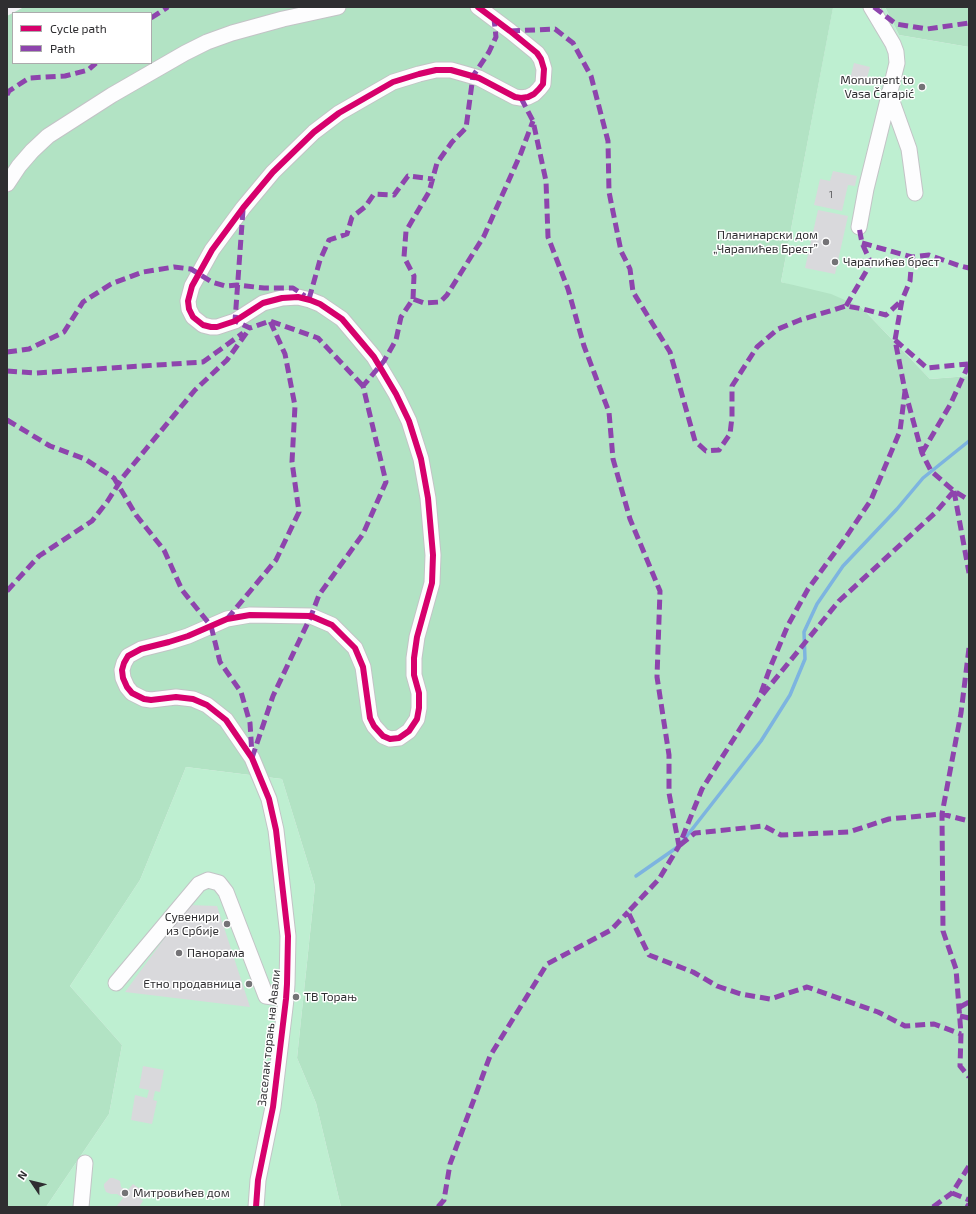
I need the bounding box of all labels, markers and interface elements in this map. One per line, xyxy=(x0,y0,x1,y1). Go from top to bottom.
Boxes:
legend xyxy=(12,12,152,64)
text: Cycle path xyxy=(50,21,107,35)
text: Path xyxy=(50,41,75,55)
place label: Monument to Vasa Čarapić xyxy=(840,73,914,101)
marker: Monument to Vasa Čarapić xyxy=(917,82,927,92)
house number: 1 xyxy=(829,189,833,201)
place label: Планинарски дом „Чарапићев Брест” xyxy=(713,228,818,256)
marker: Планинарски дом „Чарапићев Брест” xyxy=(821,237,831,247)
place label: Чарапићев брест xyxy=(843,255,940,269)
marker: Чарапићев брест xyxy=(830,257,840,267)
place label: Сувенири из Србије xyxy=(165,910,219,938)
marker: Сувенири из Србије xyxy=(222,919,232,929)
place label: Панорама xyxy=(187,946,245,960)
marker: Панорама xyxy=(174,948,184,958)
street label: Заселак торањ на Авали xyxy=(255,969,283,1107)
place label: Етно продавница xyxy=(143,977,241,991)
marker: Етно продавница xyxy=(244,979,254,989)
place label: ТВ Торањ xyxy=(304,990,357,1004)
marker: ТВ Торањ xyxy=(291,992,301,1002)
north arrow xyxy=(12,1162,52,1202)
text: N xyxy=(14,1168,29,1182)
place label: Митровићев дом xyxy=(133,1186,230,1200)
marker: Митровићев дом xyxy=(120,1188,130,1198)

